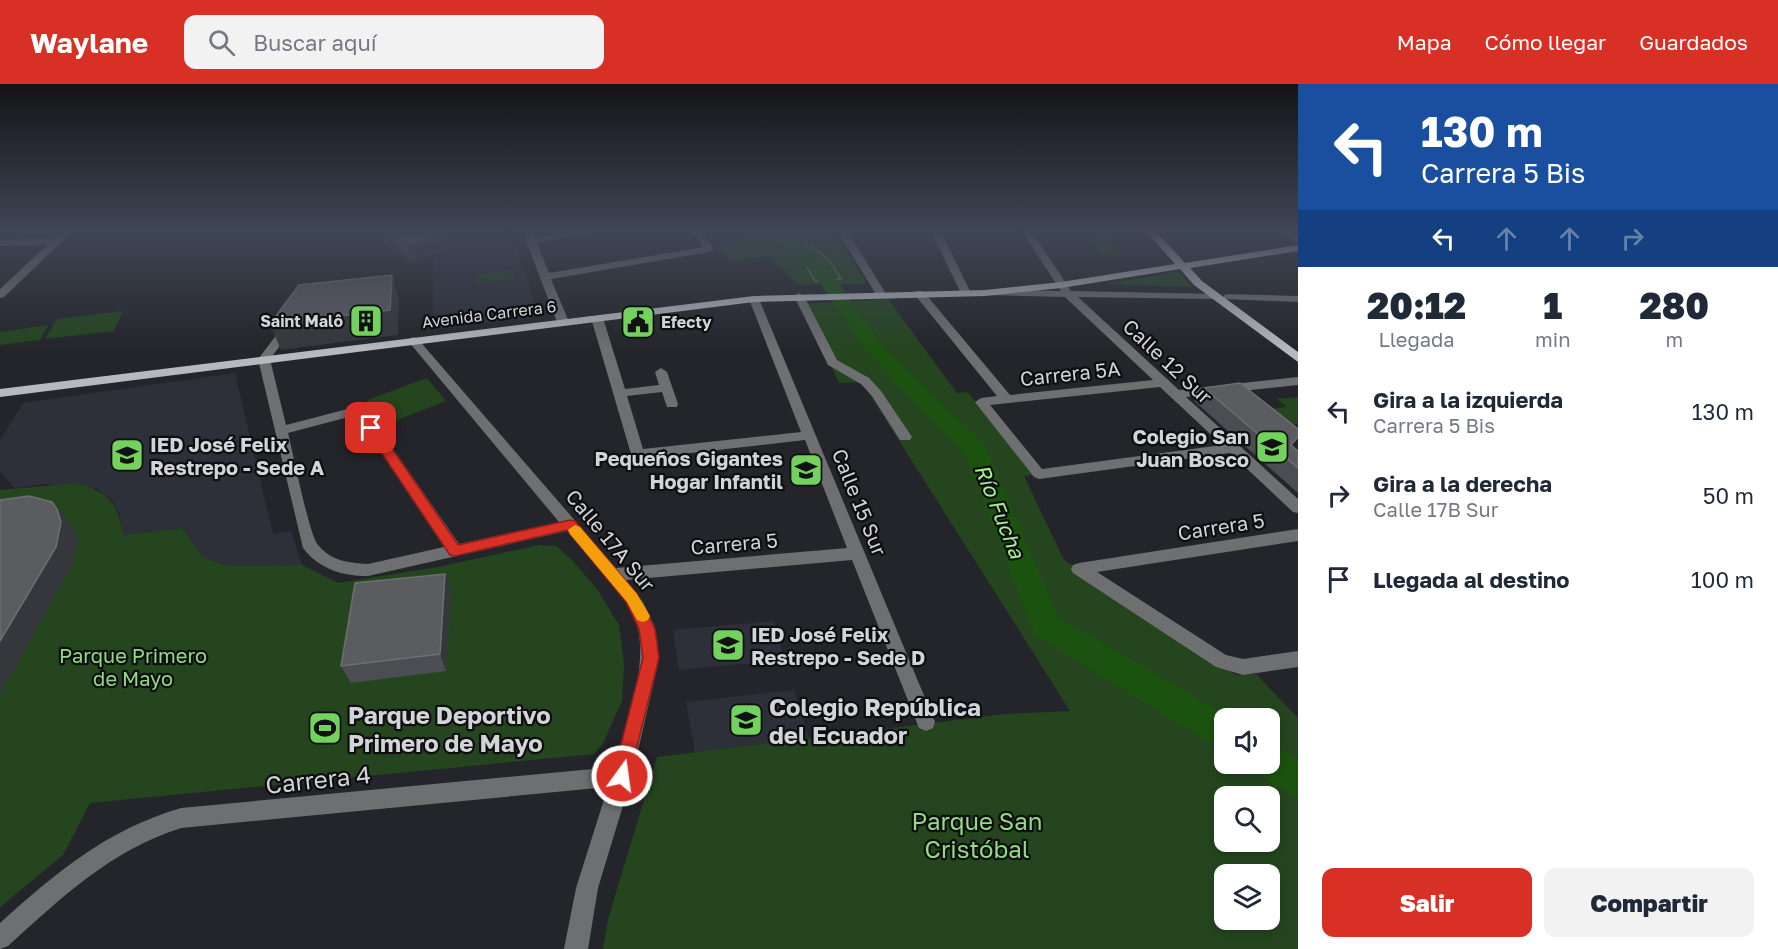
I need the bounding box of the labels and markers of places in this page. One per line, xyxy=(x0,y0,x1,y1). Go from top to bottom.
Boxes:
building icon: Saint Malô xyxy=(348,303,384,339)
public building icon: Efecty xyxy=(620,304,656,340)
place label: Saint Malô xyxy=(260,311,343,331)
place label: Efecty xyxy=(661,312,712,332)
pin xyxy=(345,402,396,453)
place label: Colegio San Juan Bosco xyxy=(1133,424,1249,471)
school or university icon: Colegio San Juan Bosco xyxy=(1254,429,1290,465)
place label: IED José Felix Restrepo - Sede A xyxy=(150,432,324,479)
school or university icon: IED José Felix Restrepo - Sede A xyxy=(109,437,145,473)
place label: Pequeños Gigantes Hogar Infantil xyxy=(595,446,783,493)
school or university icon: Pequeños Gigantes Hogar Infantil xyxy=(788,452,824,488)
place label: IED José Felix Restrepo - Sede D xyxy=(751,622,925,669)
school or university icon: IED José Felix Restrepo - Sede D xyxy=(710,627,746,663)
place label: Colegio República del Ecuador xyxy=(769,692,981,749)
place label: Parque Deportivo Primero de Mayo xyxy=(348,700,551,757)
school or university icon: Colegio República del Ecuador xyxy=(728,702,764,738)
sports icon: Parque Deportivo Primero de Mayo xyxy=(307,710,343,746)

